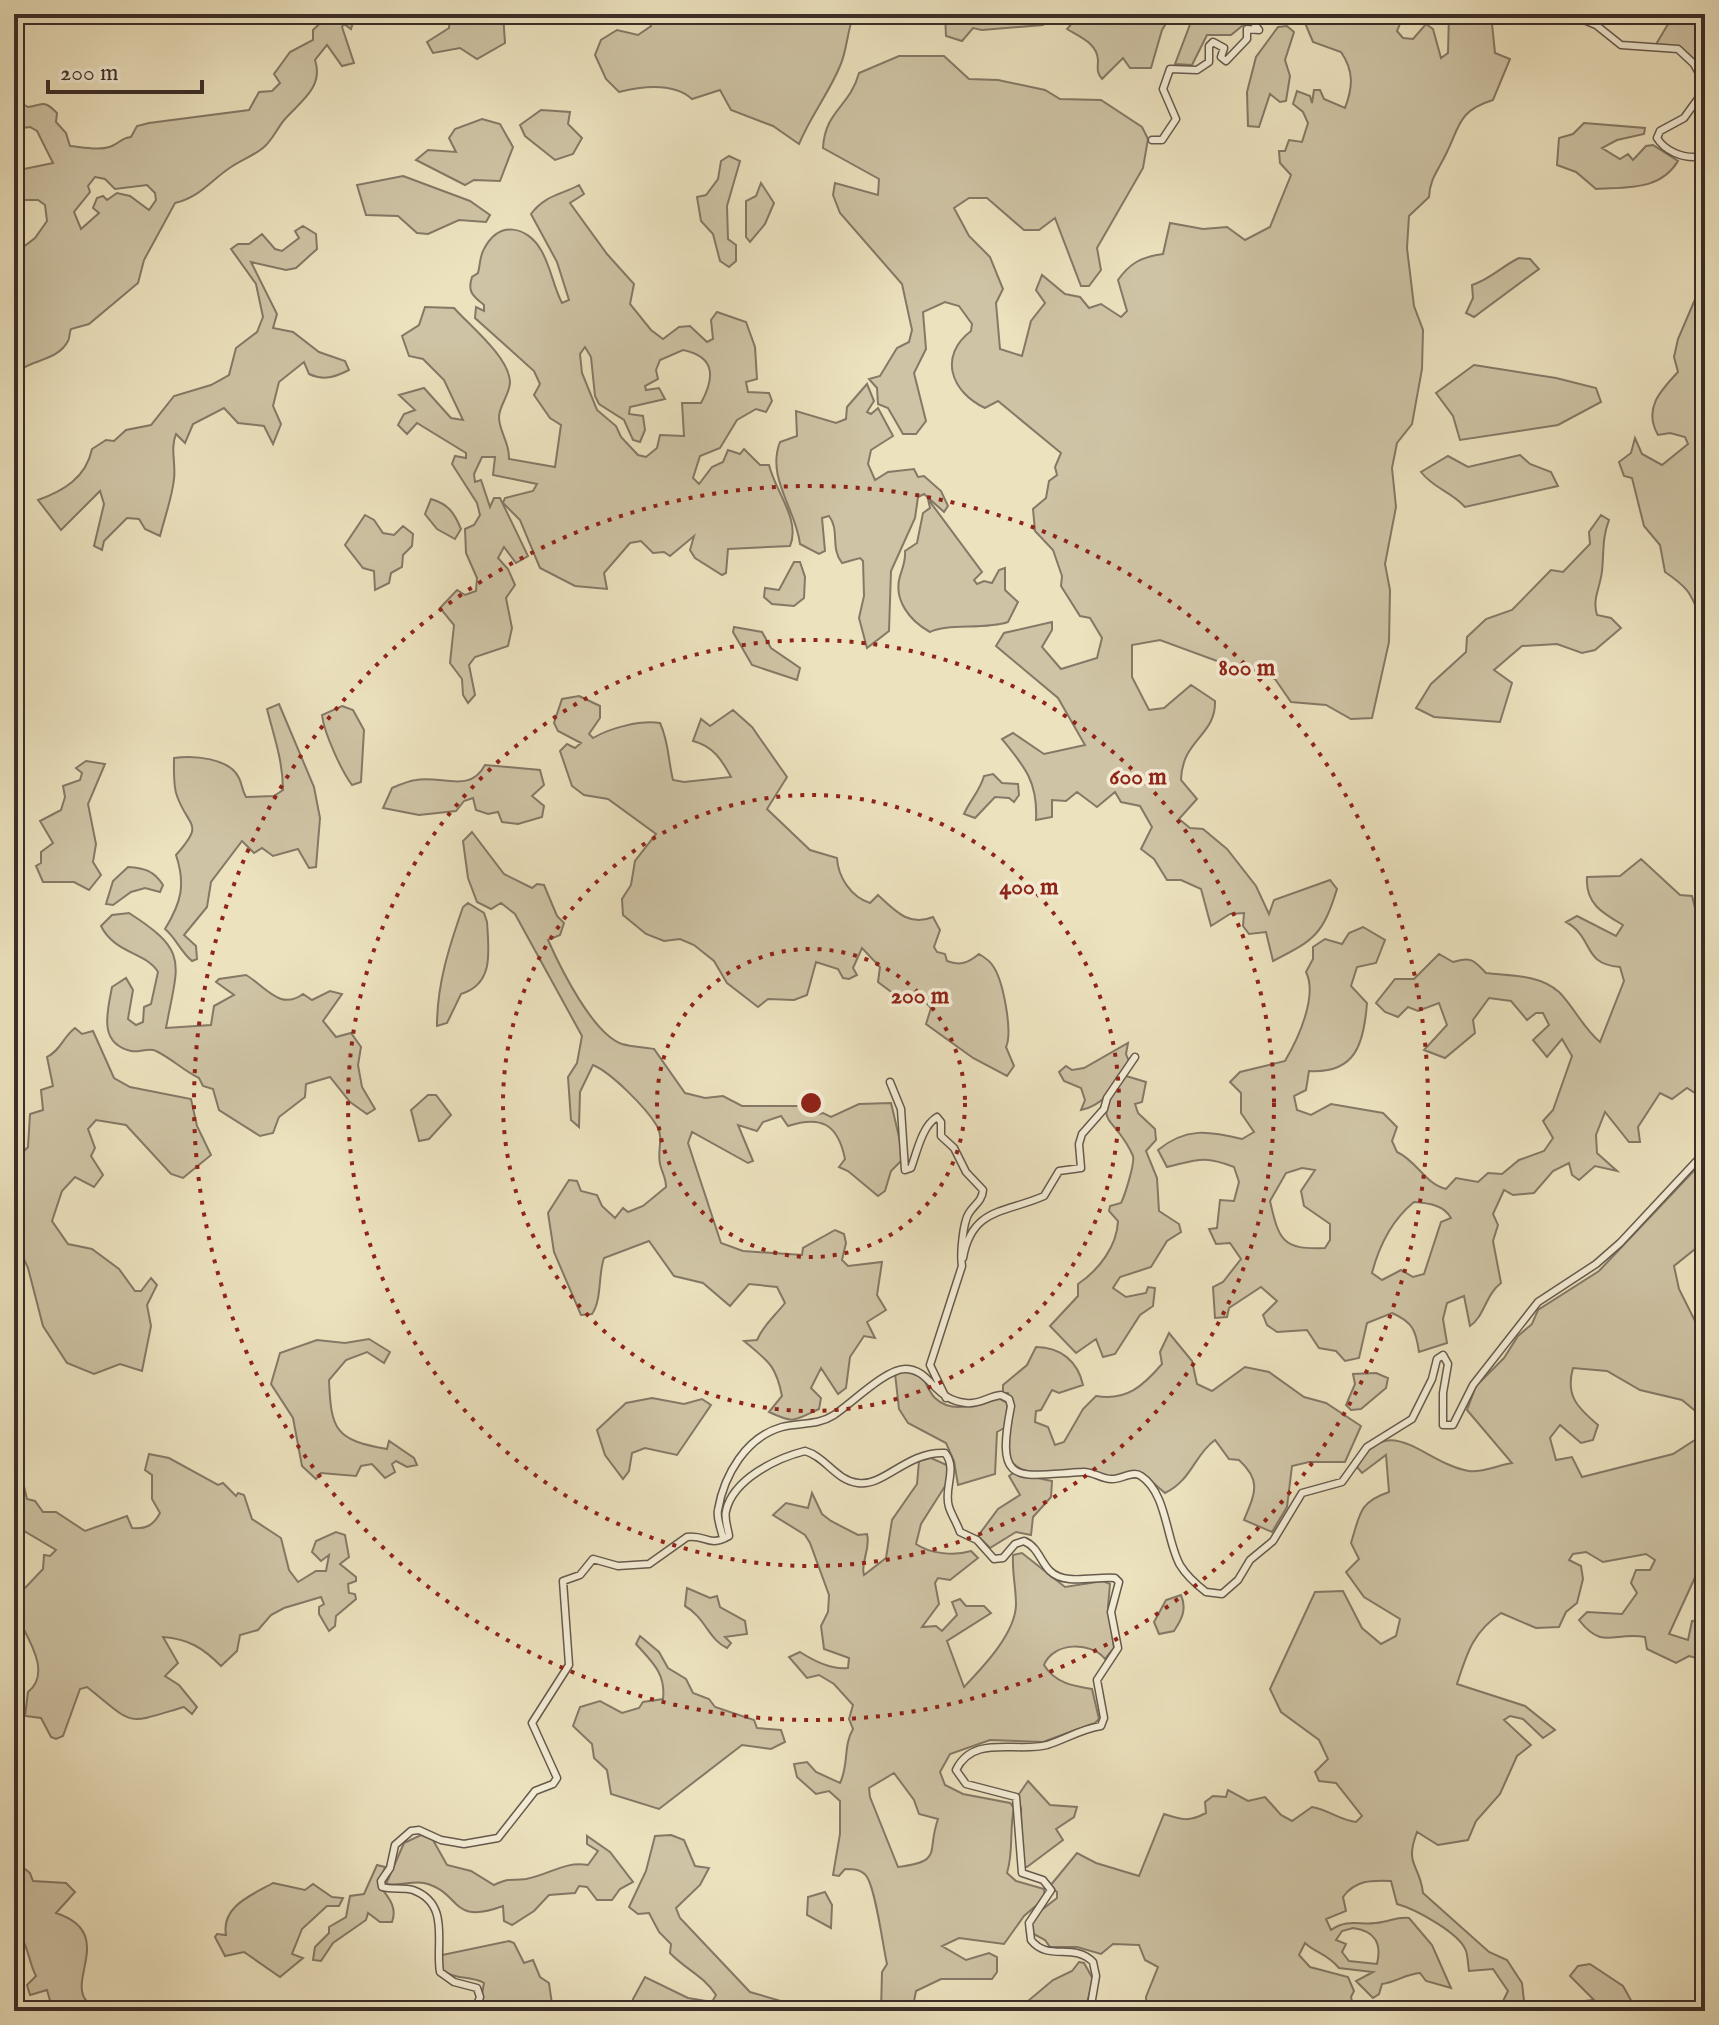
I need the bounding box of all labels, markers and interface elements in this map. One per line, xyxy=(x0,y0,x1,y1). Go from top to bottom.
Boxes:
scale bar xyxy=(48,44,202,94)
text: 200 m xyxy=(60,58,119,89)
text: 800 m xyxy=(1219,653,1276,684)
text: 600 m xyxy=(1109,762,1167,793)
text: 400 m xyxy=(999,872,1059,903)
text: 200 m xyxy=(891,981,950,1012)
centre of rings xyxy=(797,1089,825,1117)

